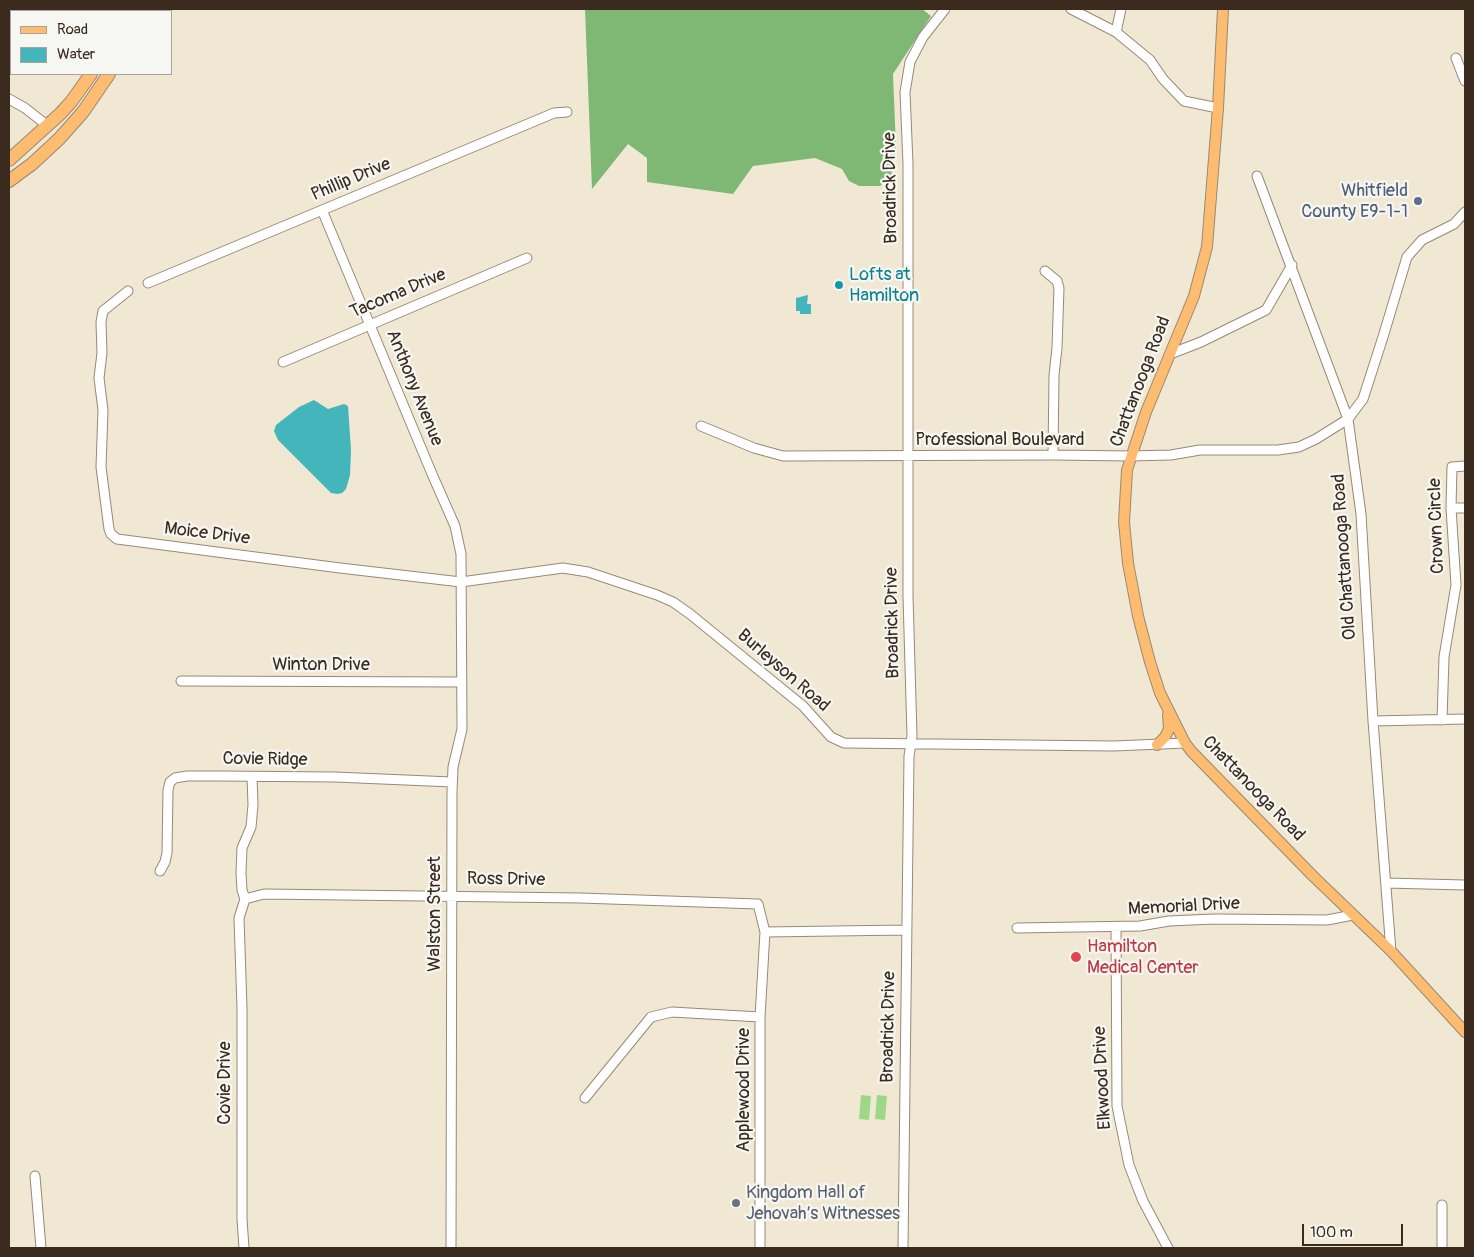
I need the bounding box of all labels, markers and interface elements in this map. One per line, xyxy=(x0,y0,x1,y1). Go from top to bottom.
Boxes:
legend xyxy=(10,10,172,75)
text: Road xyxy=(57,20,88,39)
text: Water xyxy=(57,45,95,64)
street label: Broadrick Drive xyxy=(879,132,903,244)
street label: Phillip Drive xyxy=(308,154,394,206)
place label: Whitfield County E9-1-1 xyxy=(1301,180,1408,222)
marker: Whitfield County E9-1-1 xyxy=(1412,195,1424,207)
street label: Tacoma Drive xyxy=(347,264,449,324)
place label: Lofts at Hamilton xyxy=(849,264,919,306)
marker: Lofts at Hamilton xyxy=(833,279,845,291)
street label: Chattanooga Road xyxy=(1106,314,1176,450)
street label: Anthony Avenue xyxy=(381,327,447,449)
street label: Professional Boulevard xyxy=(915,429,1085,451)
street label: Old Chattanooga Road xyxy=(1328,473,1362,641)
street label: Crown Circle xyxy=(1425,478,1449,574)
street label: Moice Drive xyxy=(163,518,251,550)
street label: Broadrick Drive xyxy=(881,567,905,679)
street label: Burleyson Road xyxy=(732,625,834,717)
street label: Winton Drive xyxy=(272,654,370,676)
street label: Chattanooga Road xyxy=(1197,732,1309,846)
street label: Covie Ridge xyxy=(222,748,308,772)
street label: Walston Street xyxy=(424,856,446,972)
street label: Ross Drive xyxy=(467,869,545,891)
street label: Memorial Drive xyxy=(1128,893,1240,921)
place label: Hamilton Medical Center xyxy=(1087,936,1199,979)
marker: Hamilton Medical Center xyxy=(1069,950,1083,964)
street label: Broadrick Drive xyxy=(877,971,901,1083)
street label: Elkwood Drive xyxy=(1089,1026,1117,1130)
street label: Applewood Drive xyxy=(733,1028,755,1152)
street label: Covie Drive xyxy=(214,1041,236,1125)
place label: Kingdom Hall of Jehovah’s Witnesses xyxy=(746,1182,900,1224)
marker: Kingdom Hall of Jehovah’s Witnesses xyxy=(730,1197,742,1209)
scale bar xyxy=(1304,1214,1405,1246)
text: 100 m xyxy=(1310,1223,1353,1242)

